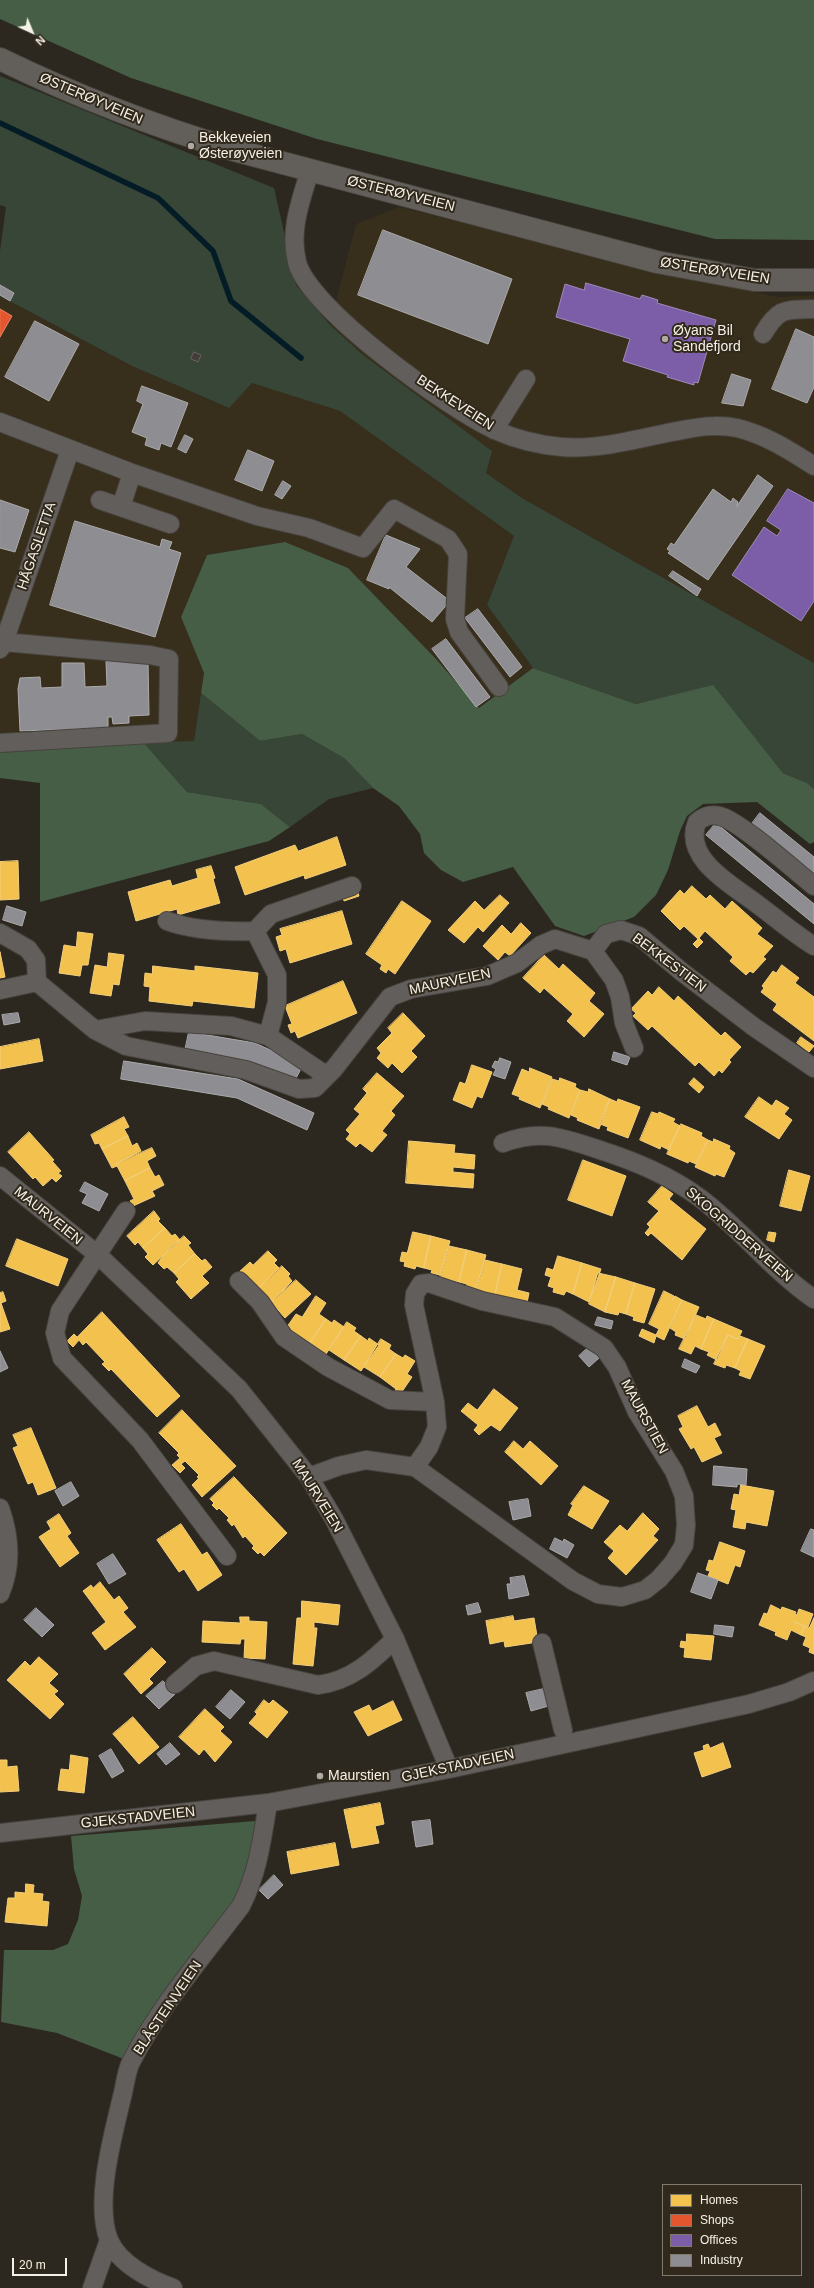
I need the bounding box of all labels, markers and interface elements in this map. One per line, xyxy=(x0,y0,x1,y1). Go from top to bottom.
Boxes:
north arrow xyxy=(12,12,52,52)
text: N xyxy=(33,34,47,48)
street label: ØSTERØYVEIEN xyxy=(37,70,145,128)
place label: Bekkeveien Østerøyveien xyxy=(199,130,282,162)
marker: Bekkeveien Østerøyveien xyxy=(186,141,196,151)
street label: ØSTERØYVEIEN xyxy=(345,172,457,216)
street label: ØSTERØYVEIEN xyxy=(659,254,771,288)
place label: Øyans Bil Sandefjord xyxy=(673,323,741,356)
marker: Øyans Bil Sandefjord xyxy=(660,334,670,344)
street label: BEKKEVEIEN xyxy=(413,372,497,434)
street label: HÅGASLETTA xyxy=(14,500,60,592)
street label: BEKKESTIEN xyxy=(629,930,709,996)
street label: MAURVEIEN xyxy=(408,965,492,999)
street label: MAURVEIEN xyxy=(10,1183,86,1249)
street label: SKOGRIDDERVEIEN xyxy=(682,1184,796,1286)
street label: MAURSTIEN xyxy=(617,1377,671,1457)
street label: MAURVEIEN xyxy=(288,1456,346,1536)
street label: GJEKSTADVEIEN xyxy=(400,1746,516,1786)
place label: Maurstien xyxy=(328,1768,389,1784)
marker: Maurstien xyxy=(315,1771,325,1781)
street label: GJEKSTADVEIEN xyxy=(80,1804,196,1832)
street label: BLÅSTEINVEIEN xyxy=(130,1958,206,2058)
legend xyxy=(662,2184,802,2276)
text: Homes xyxy=(700,2193,738,2207)
text: Shops xyxy=(700,2213,734,2227)
text: Offices xyxy=(700,2233,737,2247)
scale bar xyxy=(14,2250,69,2276)
text: Industry xyxy=(700,2253,743,2267)
text: 20 m xyxy=(19,2258,46,2272)

